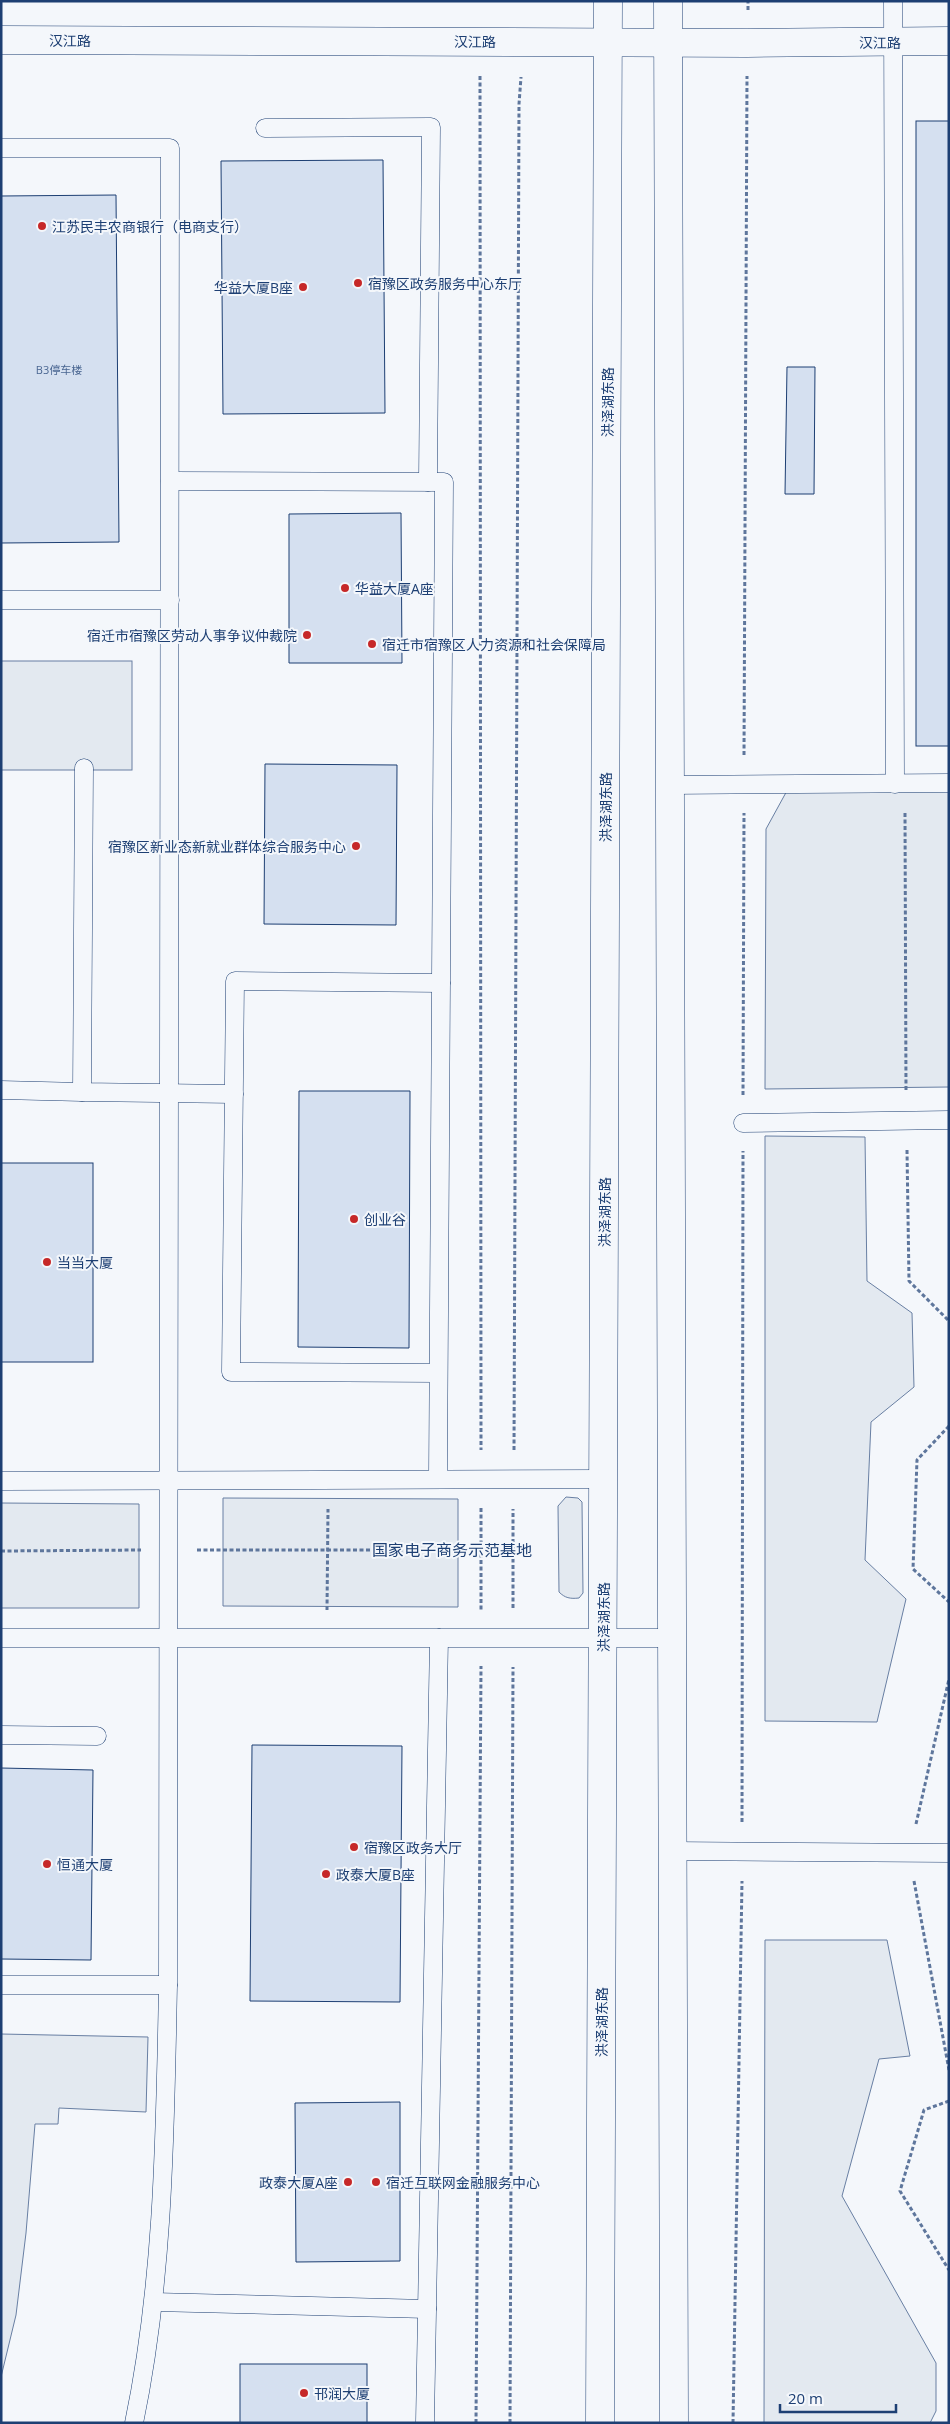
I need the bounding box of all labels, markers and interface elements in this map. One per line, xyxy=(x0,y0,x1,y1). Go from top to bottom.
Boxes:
street label: 汉江路 xyxy=(49,31,91,50)
street label: 汉江路 xyxy=(454,32,496,51)
street label: 汉江路 xyxy=(859,33,901,52)
place label: 江苏民丰农商银行（电商支行） xyxy=(52,217,248,236)
marker: 江苏民丰农商银行（电商支行） xyxy=(36,220,48,232)
place label: 宿豫区政务服务中心东厅 xyxy=(368,274,522,293)
marker: 宿豫区政务服务中心东厅 xyxy=(352,277,364,289)
place label: 华益大厦B座 xyxy=(214,278,293,297)
marker: 华益大厦B座 xyxy=(297,281,309,293)
house number: B3停车楼 xyxy=(36,362,82,377)
street label: 洪泽湖东路 xyxy=(598,367,617,437)
place label: 华益大厦A座 xyxy=(355,579,434,598)
marker: 华益大厦A座 xyxy=(339,582,351,594)
place label: 宿迁市宿豫区劳动人事争议仲裁院 xyxy=(87,626,297,645)
marker: 宿迁市宿豫区劳动人事争议仲裁院 xyxy=(301,629,313,641)
place label: 宿迁市宿豫区人力资源和社会保障局 xyxy=(382,635,606,654)
marker: 宿迁市宿豫区人力资源和社会保障局 xyxy=(366,638,378,650)
street label: 洪泽湖东路 xyxy=(596,772,615,842)
place label: 宿豫区新业态新就业群体综合服务中心 xyxy=(108,837,346,856)
marker: 宿豫区新业态新就业群体综合服务中心 xyxy=(350,840,362,852)
street label: 洪泽湖东路 xyxy=(595,1177,614,1247)
place label: 创业谷 xyxy=(364,1210,406,1229)
marker: 创业谷 xyxy=(348,1213,360,1225)
place label: 当当大厦 xyxy=(57,1253,113,1272)
marker: 当当大厦 xyxy=(41,1256,53,1268)
district label: 国家电子商务示范基地 xyxy=(372,1539,532,1561)
street label: 洪泽湖东路 xyxy=(594,1582,613,1652)
place label: 宿豫区政务大厅 xyxy=(364,1838,462,1857)
marker: 宿豫区政务大厅 xyxy=(348,1841,360,1853)
place label: 恒通大厦 xyxy=(57,1855,113,1874)
marker: 恒通大厦 xyxy=(41,1858,53,1870)
place label: 政泰大厦B座 xyxy=(336,1865,415,1884)
marker: 政泰大厦B座 xyxy=(320,1868,332,1880)
street label: 洪泽湖东路 xyxy=(592,1987,611,2057)
place label: 政泰大厦A座 xyxy=(259,2173,338,2192)
place label: 宿迁互联网金融服务中心 xyxy=(386,2173,540,2192)
marker: 政泰大厦A座 xyxy=(342,2176,354,2188)
marker: 宿迁互联网金融服务中心 xyxy=(370,2176,382,2188)
scale bar xyxy=(780,2382,896,2414)
place label: 邗润大厦 xyxy=(314,2384,370,2403)
marker: 邗润大厦 xyxy=(298,2387,310,2399)
text: 20 m xyxy=(788,2388,823,2408)

